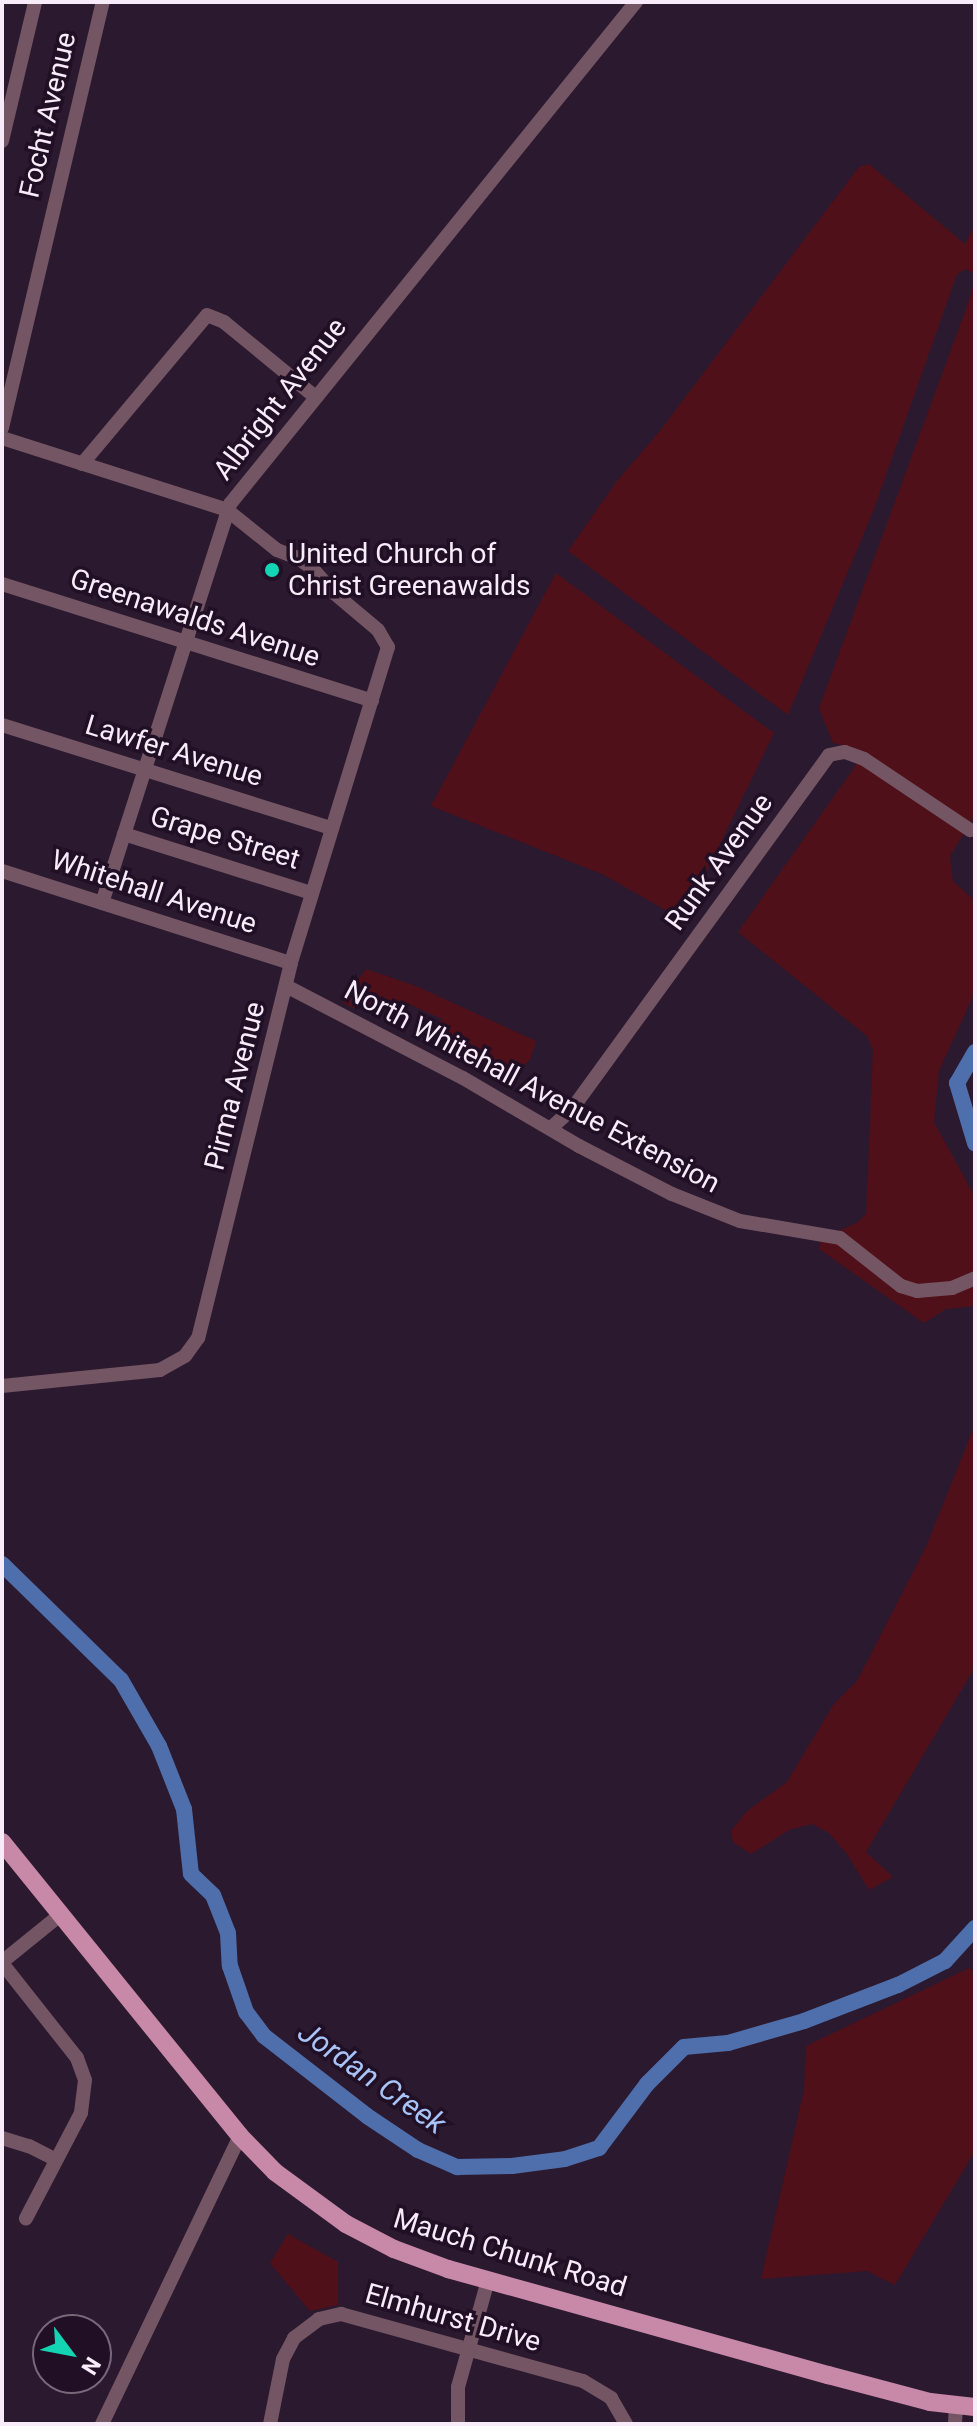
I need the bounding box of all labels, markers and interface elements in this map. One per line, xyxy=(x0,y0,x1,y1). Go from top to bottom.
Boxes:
street label: Focht Avenue xyxy=(13,29,83,201)
street label: Albright Avenue xyxy=(206,311,354,487)
place label: United Church of Christ Greenawalds xyxy=(288,537,531,603)
marker: United Church of Christ Greenawalds xyxy=(263,561,281,579)
street label: Greenawalds Avenue xyxy=(66,562,324,674)
street label: Lawfer Avenue xyxy=(81,708,267,794)
street label: Runk Avenue xyxy=(658,787,780,937)
street label: Grape Street xyxy=(146,799,304,877)
street label: Whitehall Avenue xyxy=(47,843,261,941)
street label: North Whitehall Avenue Extension xyxy=(339,973,725,1201)
street label: Pirma Avenue xyxy=(198,998,272,1174)
water label: Jordan Creek xyxy=(291,2014,453,2142)
street label: Mauch Chunk Road xyxy=(389,2202,631,2304)
street label: Elmhurst Drive xyxy=(361,2277,545,2359)
north arrow xyxy=(32,2314,112,2394)
text: N xyxy=(76,2353,106,2379)

